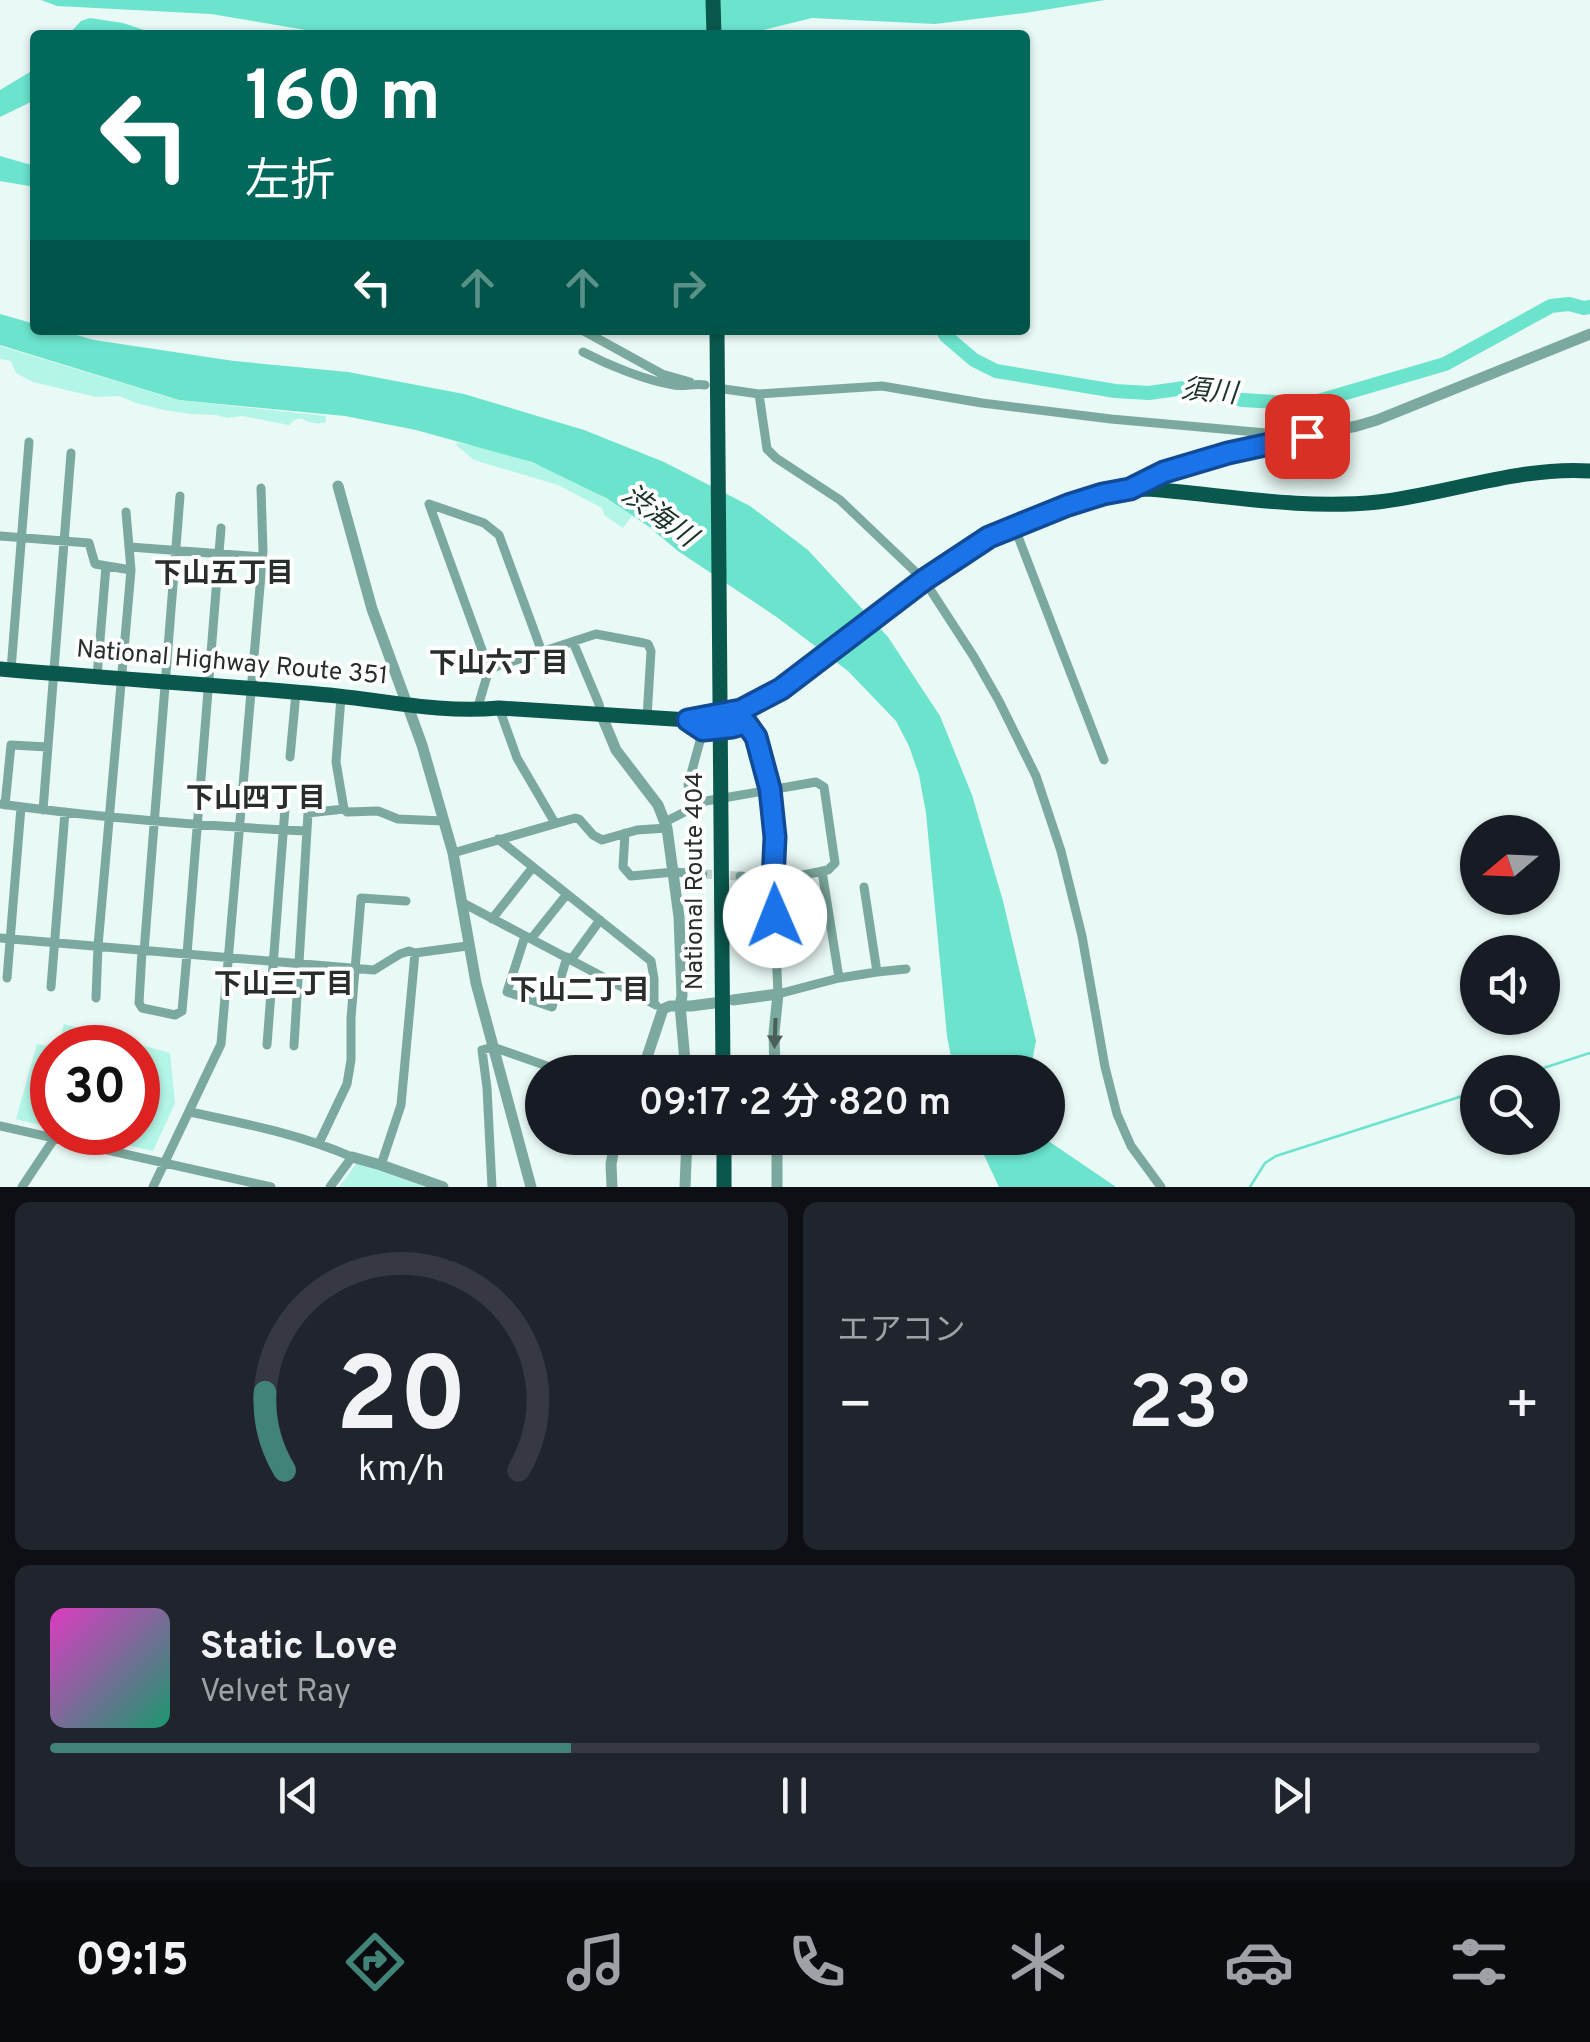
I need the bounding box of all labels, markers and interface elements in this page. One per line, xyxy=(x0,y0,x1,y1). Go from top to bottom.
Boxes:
text: 160 m xyxy=(245,56,441,145)
icon: left xyxy=(80,70,210,200)
text: 左折 xyxy=(245,155,335,212)
icon: left xyxy=(345,260,400,315)
icon: ahead xyxy=(450,260,505,315)
icon: ahead xyxy=(555,260,610,315)
icon: right xyxy=(660,260,715,315)
water label: 須川 xyxy=(1180,373,1241,414)
pin xyxy=(1265,394,1350,479)
icon: arrive xyxy=(1280,409,1335,464)
water label: 渋海川 xyxy=(613,478,705,558)
district label: 下山五丁目 xyxy=(154,557,294,593)
street label: National Highway Route 351 xyxy=(75,634,389,694)
district label: 下山六丁目 xyxy=(429,647,569,683)
street label: National Route 404 xyxy=(680,772,712,990)
district label: 下山四丁目 xyxy=(186,782,326,818)
north arrow xyxy=(1460,815,1560,915)
map controls xyxy=(1460,815,1560,1155)
position arrow xyxy=(723,864,827,968)
button: sound xyxy=(1460,935,1560,1035)
district label: 下山三丁目 xyxy=(214,968,354,1004)
district label: 下山二丁目 xyxy=(510,974,650,1010)
one-way arrow xyxy=(767,1018,783,1050)
speed limit sign: 30 xyxy=(30,1025,160,1155)
button: search xyxy=(1460,1055,1560,1155)
text: 09:17 · 2 分 · 820 m xyxy=(639,1080,951,1129)
text: エアコン xyxy=(838,1312,966,1352)
text: 20 xyxy=(335,1336,467,1468)
text: 23° xyxy=(1128,1360,1250,1455)
text: − xyxy=(838,1373,873,1443)
text: + xyxy=(1505,1373,1540,1443)
text: km/h xyxy=(358,1448,445,1494)
text: Static Love xyxy=(200,1624,398,1673)
text: Velvet Ray xyxy=(200,1673,351,1713)
icon: previous xyxy=(271,1768,326,1823)
icon: pause xyxy=(767,1768,822,1823)
icon: next xyxy=(1264,1768,1319,1823)
icon: directions xyxy=(340,1927,410,1997)
icon: music xyxy=(561,1927,631,1997)
icon: phone xyxy=(782,1927,852,1997)
icon: climate xyxy=(1003,1927,1073,1997)
icon: car xyxy=(1224,1927,1294,1997)
icon: filters xyxy=(1444,1927,1514,1997)
text: 09:15 xyxy=(75,1934,189,1991)

